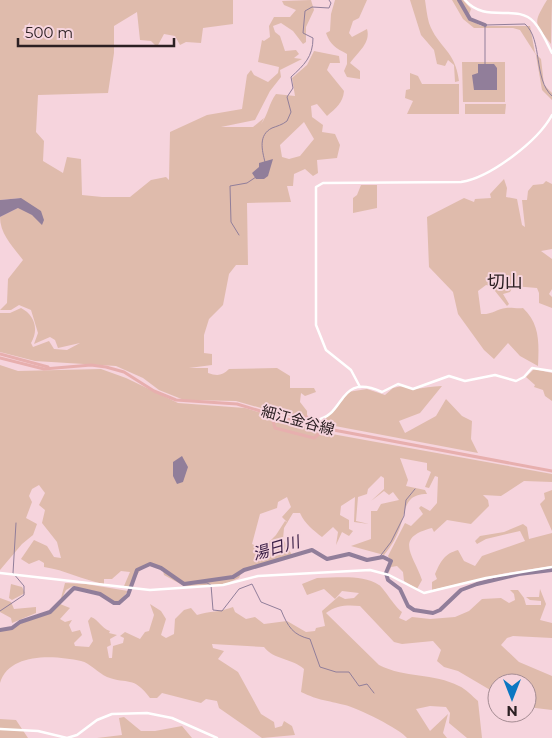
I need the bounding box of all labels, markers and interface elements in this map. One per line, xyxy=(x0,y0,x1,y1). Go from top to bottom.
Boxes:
scale bar xyxy=(18,15,174,47)
text: 500 m xyxy=(25,23,73,42)
district label: 切山 xyxy=(487,271,523,293)
street label: 細江金谷線 xyxy=(259,401,337,439)
water label: 湯日川 xyxy=(250,532,304,564)
north arrow xyxy=(487,673,537,723)
text: N xyxy=(506,702,518,720)

